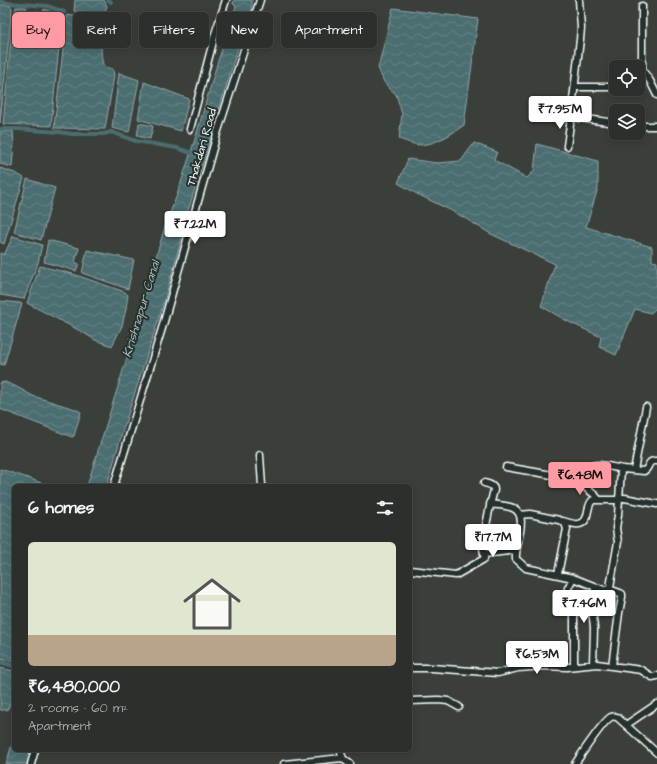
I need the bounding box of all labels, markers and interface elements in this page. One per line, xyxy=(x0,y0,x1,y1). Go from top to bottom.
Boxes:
chip: Buy xyxy=(12,12,65,48)
chip: Rent xyxy=(73,12,131,48)
chip: Filters xyxy=(139,12,209,48)
chip: New xyxy=(217,12,273,48)
chip: Apartment xyxy=(281,12,377,48)
map controls xyxy=(609,60,645,140)
button: locate xyxy=(609,60,645,96)
pin: ₹7.95M xyxy=(527,96,593,130)
text: ₹7.95M xyxy=(538,100,582,118)
button: layers xyxy=(609,104,645,140)
street label: Thakdari Road xyxy=(183,106,221,188)
pin: ₹7.22M xyxy=(162,211,228,245)
text: ₹7.22M xyxy=(174,215,216,233)
water label: Krishnapur Canal xyxy=(118,257,165,360)
pin: ₹6.48M xyxy=(547,462,613,496)
text: ₹6.48M xyxy=(557,466,603,484)
text: 6 homes xyxy=(28,496,94,520)
icon: filters xyxy=(374,497,396,519)
pin: ₹17.7M xyxy=(460,524,526,558)
text: ₹17.7M xyxy=(474,528,512,546)
icon: home xyxy=(176,568,248,640)
pin: ₹7.46M xyxy=(551,590,617,624)
text: ₹7.46M xyxy=(561,594,607,612)
pin: ₹6.53M xyxy=(504,641,570,675)
text: ₹6.53M xyxy=(515,645,559,663)
text: ₹6,480,000 xyxy=(28,675,120,699)
text: 2 rooms · 60 m² xyxy=(28,699,128,717)
text: Apartment xyxy=(28,717,92,735)

